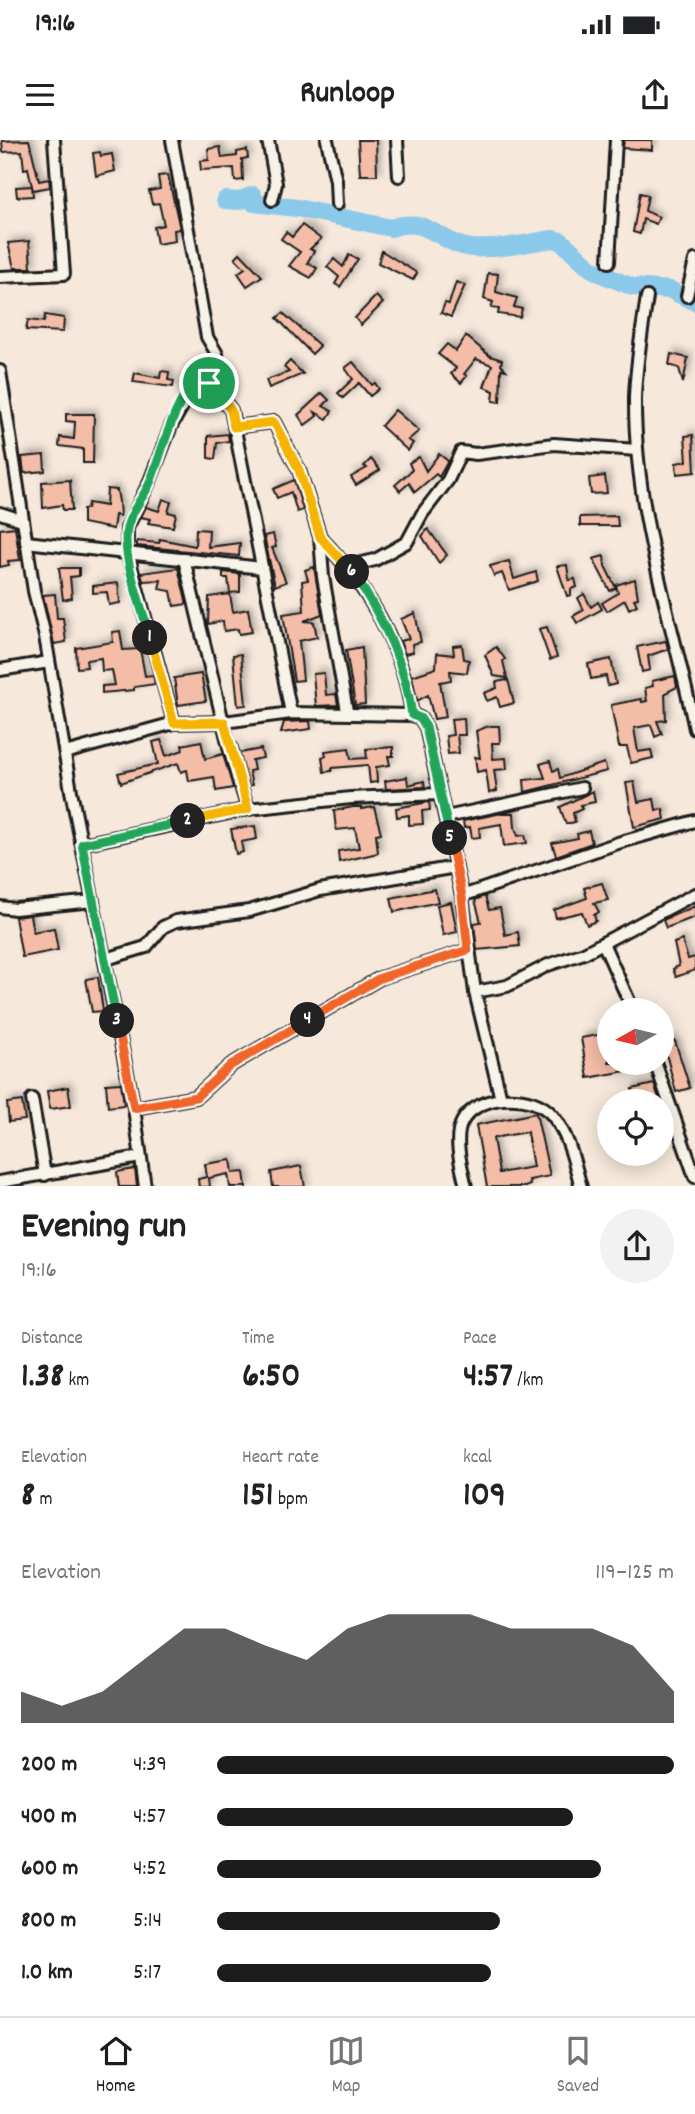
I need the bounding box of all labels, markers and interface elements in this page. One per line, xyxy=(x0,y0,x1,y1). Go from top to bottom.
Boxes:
text: 19:16 xyxy=(35,6,75,43)
text: Runloop xyxy=(300,72,395,118)
icon: menu xyxy=(21,76,59,114)
icon: share xyxy=(636,76,674,114)
pin xyxy=(179,353,239,413)
icon: arrive xyxy=(190,364,228,402)
pin: 6 xyxy=(334,554,370,590)
text: 6 xyxy=(347,558,356,585)
pin: 1 xyxy=(132,620,168,656)
text: 1 xyxy=(147,624,152,651)
pin: 2 xyxy=(170,804,206,838)
text: 2 xyxy=(183,807,192,834)
pin: 5 xyxy=(433,820,468,856)
text: 5 xyxy=(445,824,454,851)
north arrow xyxy=(597,998,674,1074)
map controls xyxy=(597,998,674,1166)
pin: 4 xyxy=(290,1002,326,1038)
pin: 3 xyxy=(100,1004,134,1038)
text: 4 xyxy=(304,1006,311,1033)
text: 3 xyxy=(112,1007,121,1034)
button: locate xyxy=(597,1089,674,1166)
text: Evening run xyxy=(21,1201,186,1256)
button: share xyxy=(600,1209,674,1283)
text: 19:16 xyxy=(21,1255,57,1288)
text: Distance xyxy=(21,1326,83,1353)
text: Time xyxy=(242,1326,275,1353)
text: Pace xyxy=(463,1326,497,1353)
text: 1.38 xyxy=(21,1353,64,1403)
text: 6:50 xyxy=(242,1353,300,1403)
text: 4:57 xyxy=(463,1353,513,1403)
text: km xyxy=(64,1368,89,1395)
text: /km xyxy=(513,1368,544,1395)
text: Elevation xyxy=(21,1445,87,1472)
text: Heart rate xyxy=(242,1445,319,1472)
text: kcal xyxy=(463,1445,492,1472)
text: 8 xyxy=(21,1472,35,1522)
text: 151 xyxy=(242,1472,274,1522)
text: 109 xyxy=(463,1472,506,1522)
text: m xyxy=(35,1487,52,1514)
text: bpm xyxy=(274,1487,308,1514)
text: Elevation xyxy=(21,1557,101,1590)
text: 119–125 m xyxy=(595,1557,674,1590)
text: 200 m xyxy=(21,1749,77,1782)
text: 4:39 xyxy=(133,1749,167,1782)
text: 400 m xyxy=(21,1801,77,1834)
text: 4:57 xyxy=(133,1801,166,1834)
text: 600 m xyxy=(21,1853,78,1886)
text: 4:52 xyxy=(133,1853,167,1886)
text: 800 m xyxy=(21,1905,76,1938)
text: 5:14 xyxy=(133,1905,162,1938)
text: 1.0 km xyxy=(21,1957,73,1990)
text: 5:17 xyxy=(133,1957,161,1990)
tab: Home xyxy=(96,2032,135,2101)
tab: Map xyxy=(327,2032,365,2101)
tab: Saved xyxy=(557,2032,599,2101)

